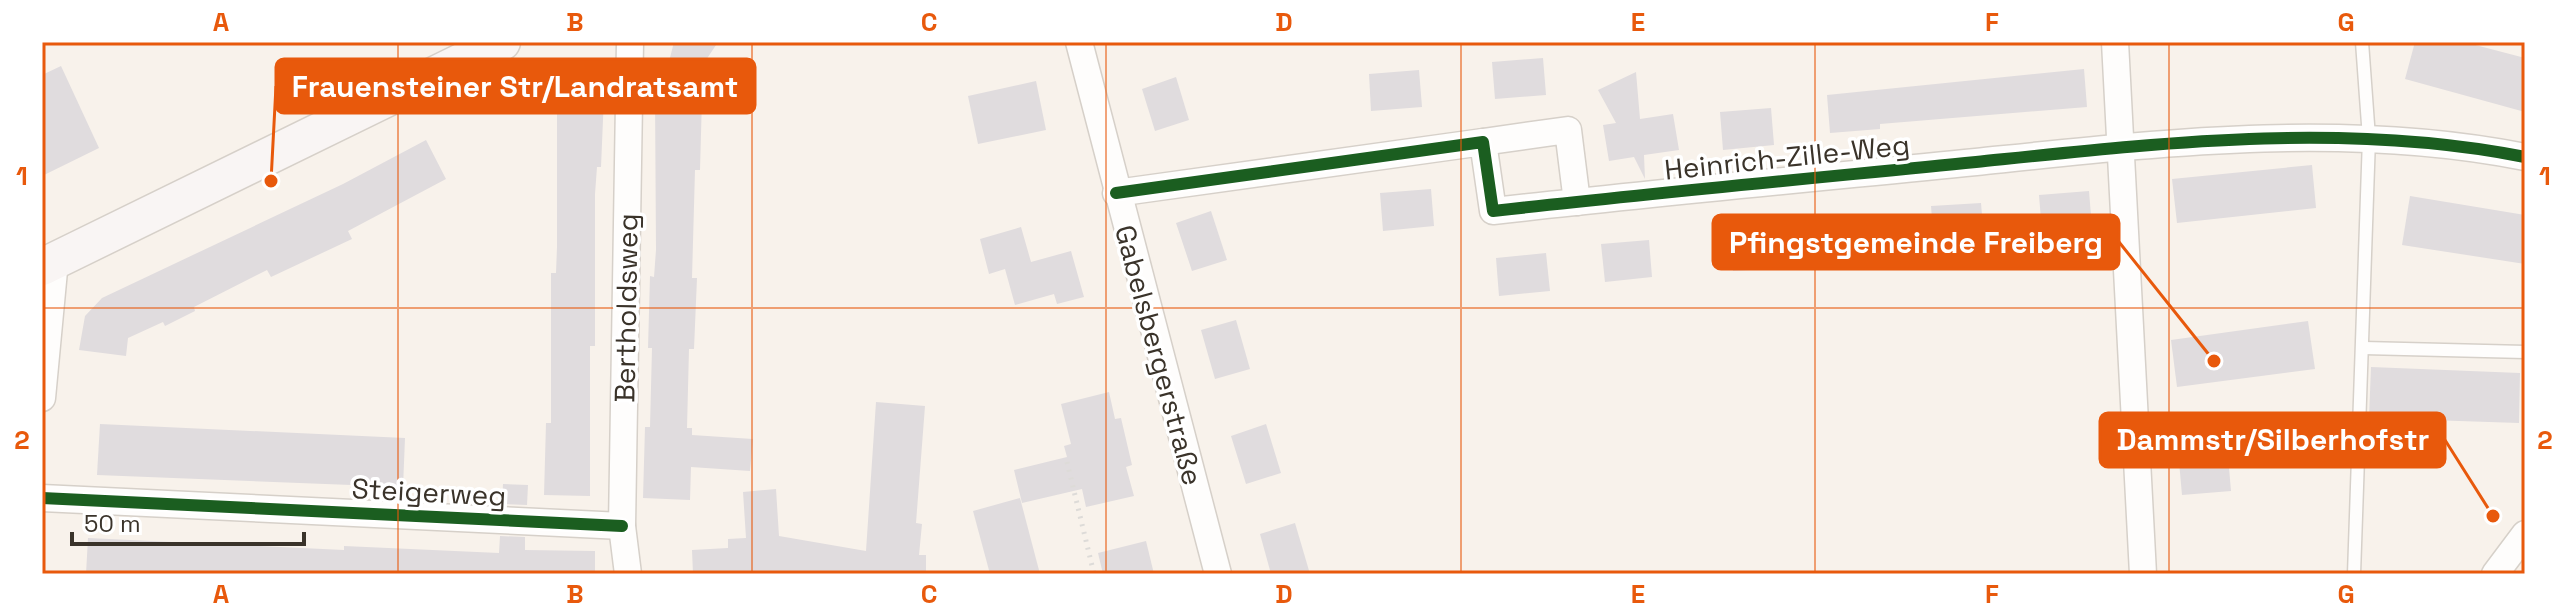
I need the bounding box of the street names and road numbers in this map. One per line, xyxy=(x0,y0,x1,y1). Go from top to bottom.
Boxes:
street label: Heinrich-Zille-Weg xyxy=(1663,126,1911,188)
street label: Bertholdsweg xyxy=(606,213,646,403)
street label: Gabelsbergerstraße xyxy=(1107,221,1211,489)
street label: Steigerweg xyxy=(351,470,507,514)

